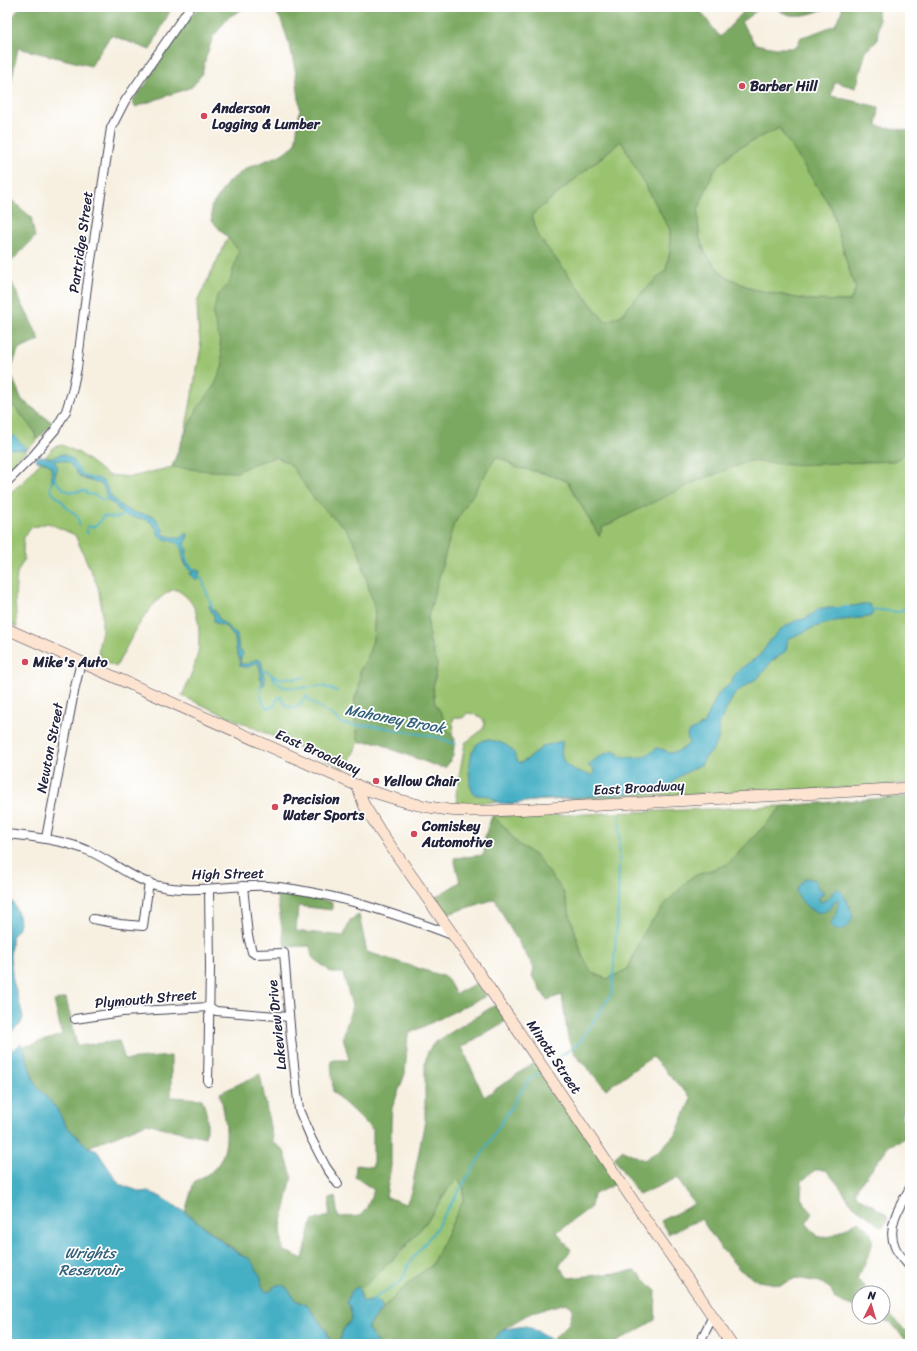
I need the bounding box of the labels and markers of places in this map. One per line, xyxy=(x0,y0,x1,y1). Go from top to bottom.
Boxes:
place label: Barber Hill xyxy=(750,74,818,99)
marker: Barber Hill xyxy=(737,81,747,91)
place label: Anderson Logging & Lumber xyxy=(211,96,321,137)
marker: Anderson Logging & Lumber xyxy=(199,111,209,121)
place label: Mike's Auto xyxy=(32,650,109,675)
marker: Mike's Auto xyxy=(20,657,30,667)
place label: Yellow Chair xyxy=(384,769,460,794)
marker: Yellow Chair xyxy=(371,776,381,786)
place label: Precision Water Sports xyxy=(283,787,364,828)
marker: Precision Water Sports xyxy=(270,802,280,812)
place label: Comiskey Automotive xyxy=(421,814,494,855)
marker: Comiskey Automotive xyxy=(409,829,419,839)

